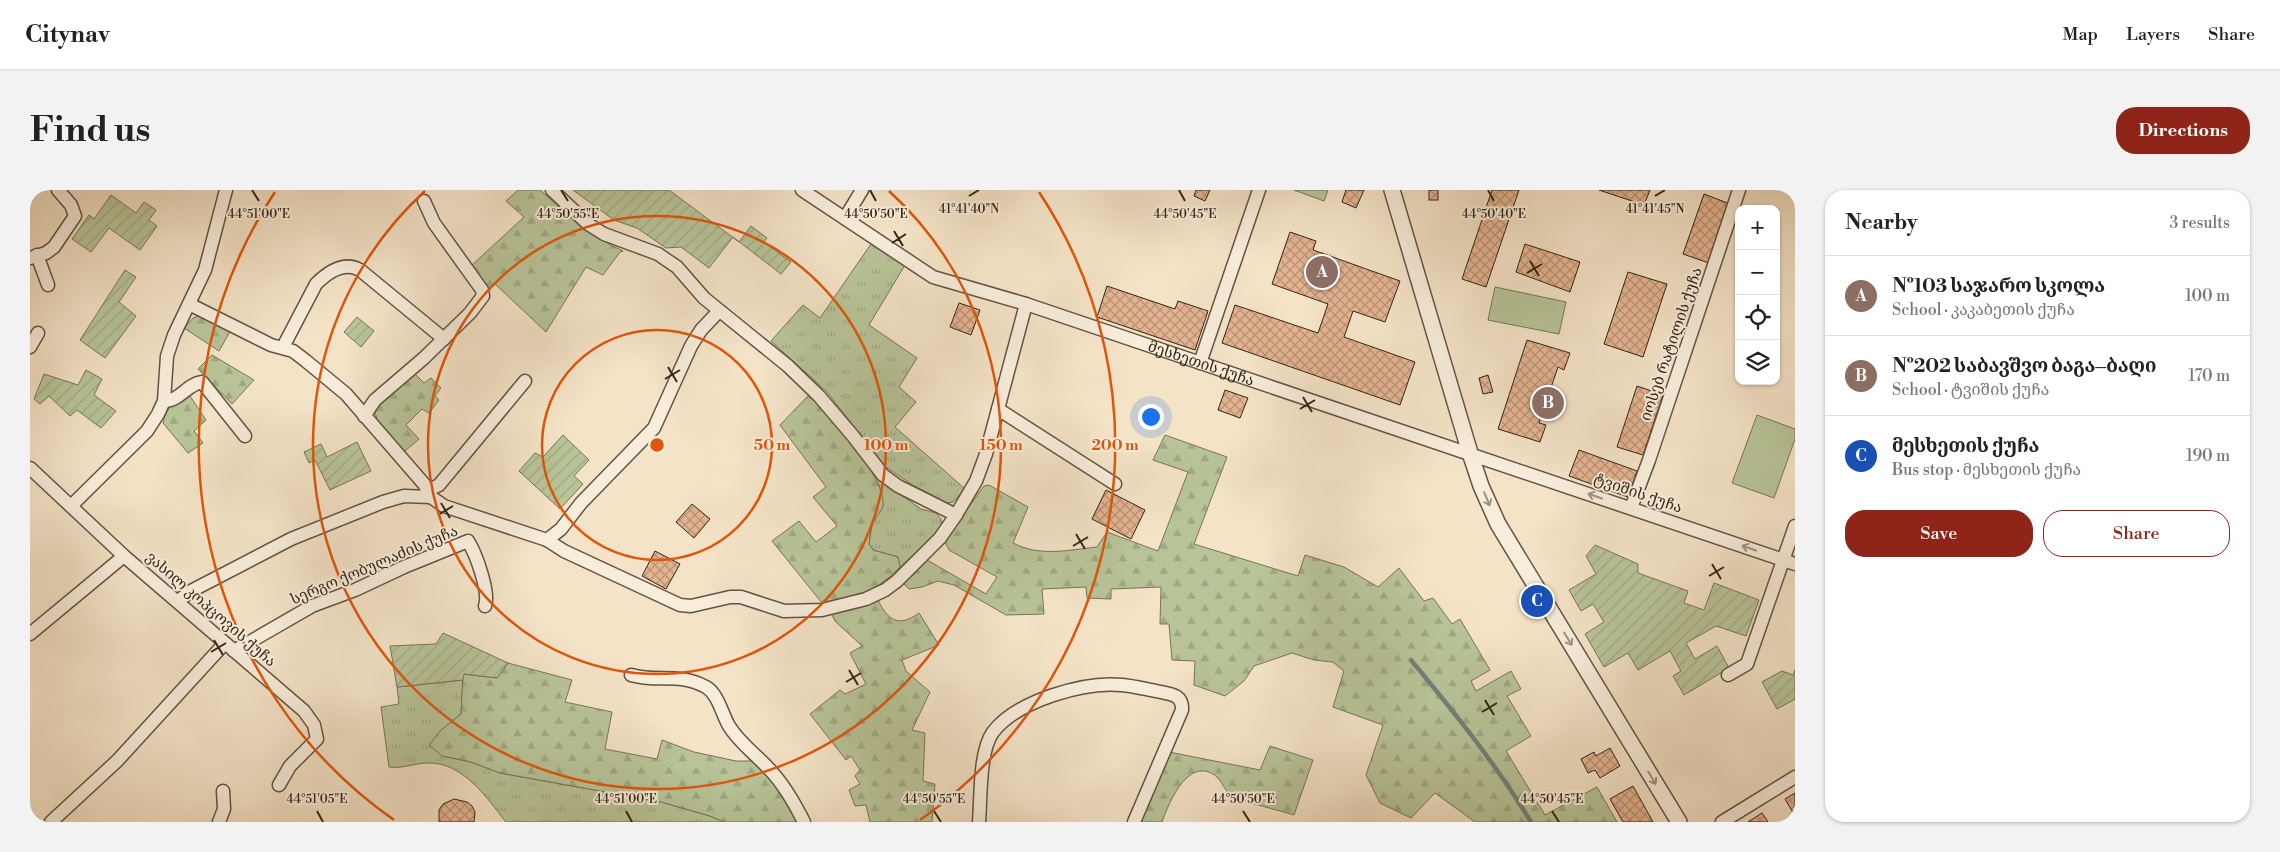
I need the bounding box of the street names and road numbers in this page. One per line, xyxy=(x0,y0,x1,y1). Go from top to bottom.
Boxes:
street label: იოსებ რატილის ქუჩა xyxy=(1636,265,1707,423)
street label: მესხეთის ქუჩა xyxy=(1145,337,1257,390)
street label: ტვიშის ქუჩა xyxy=(1591,469,1685,518)
street label: სერგო ქობულაძის ქუჩა xyxy=(288,522,461,609)
street label: ვასილ კოპცოვის ქუჩა xyxy=(142,548,280,671)

